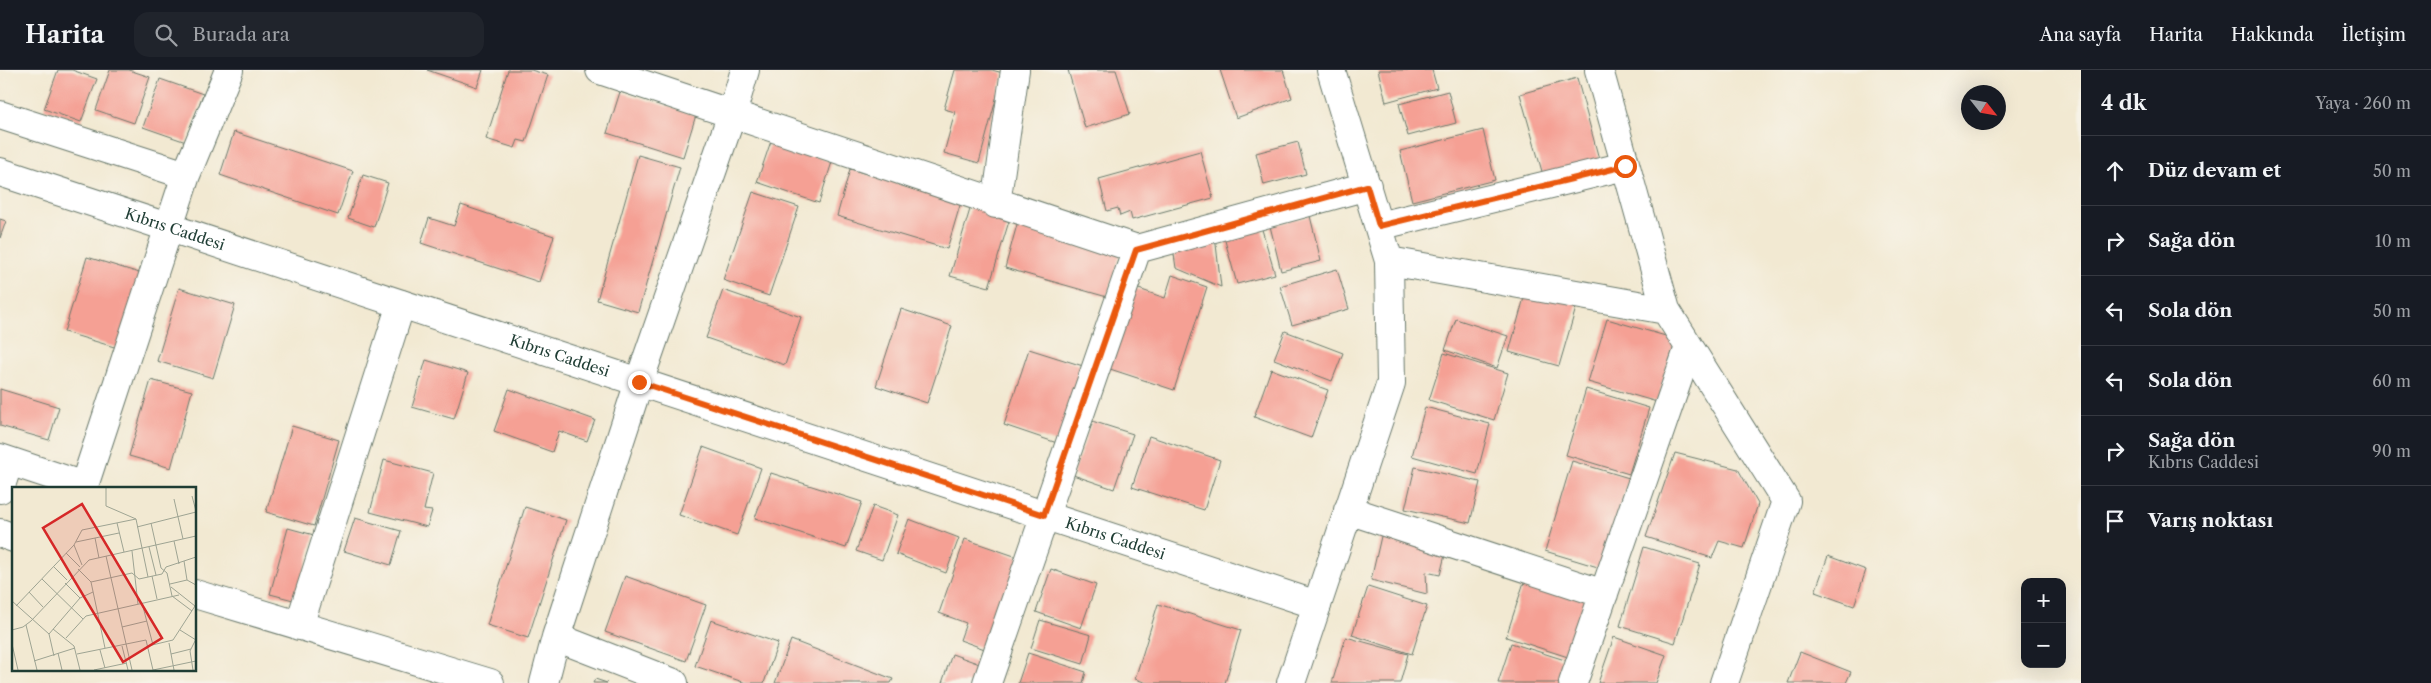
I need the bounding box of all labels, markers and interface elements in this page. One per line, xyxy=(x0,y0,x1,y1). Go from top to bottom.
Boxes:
search box xyxy=(134,12,484,57)
text: Harita xyxy=(25,20,104,49)
icon: search xyxy=(152,21,180,49)
text: Burada ara xyxy=(192,23,290,46)
text: Ana sayfa xyxy=(2040,24,2121,46)
text: Harita xyxy=(2149,24,2203,46)
text: Hakkında xyxy=(2231,24,2314,46)
text: İletişim xyxy=(2342,24,2406,46)
north arrow xyxy=(1961,85,2006,130)
text: 4 dk xyxy=(2101,90,2147,115)
text: Yaya · 260 m xyxy=(2316,93,2411,113)
route start xyxy=(1614,155,1637,178)
icon: ahead xyxy=(2101,157,2129,185)
text: Düz devam et xyxy=(2148,159,2281,182)
text: 50 m xyxy=(2373,161,2411,181)
street label: Kıbrıs Caddesi xyxy=(123,204,228,254)
icon: right xyxy=(2101,227,2129,255)
text: Sağa dön xyxy=(2148,229,2235,252)
text: 10 m xyxy=(2375,231,2411,251)
icon: left xyxy=(2101,297,2129,325)
text: Sola dön xyxy=(2148,299,2232,322)
text: 50 m xyxy=(2373,301,2411,321)
street label: Kıbrıs Caddesi xyxy=(507,330,612,381)
icon: left xyxy=(2101,367,2129,395)
text: Sola dön xyxy=(2148,369,2232,392)
route end xyxy=(628,371,651,394)
text: 60 m xyxy=(2372,371,2411,391)
text: Sağa dön xyxy=(2148,429,2235,452)
icon: right xyxy=(2101,437,2129,465)
text: 90 m xyxy=(2372,441,2411,461)
text: Kıbrıs Caddesi xyxy=(2148,452,2259,472)
inset map xyxy=(12,487,196,670)
icon: arrive xyxy=(2101,507,2129,535)
text: Varış noktası xyxy=(2148,509,2273,532)
street label: Kıbrıs Caddesi xyxy=(1063,513,1168,564)
map controls xyxy=(2021,578,2066,668)
button: + xyxy=(2021,578,2066,623)
button: − xyxy=(2021,623,2066,668)

